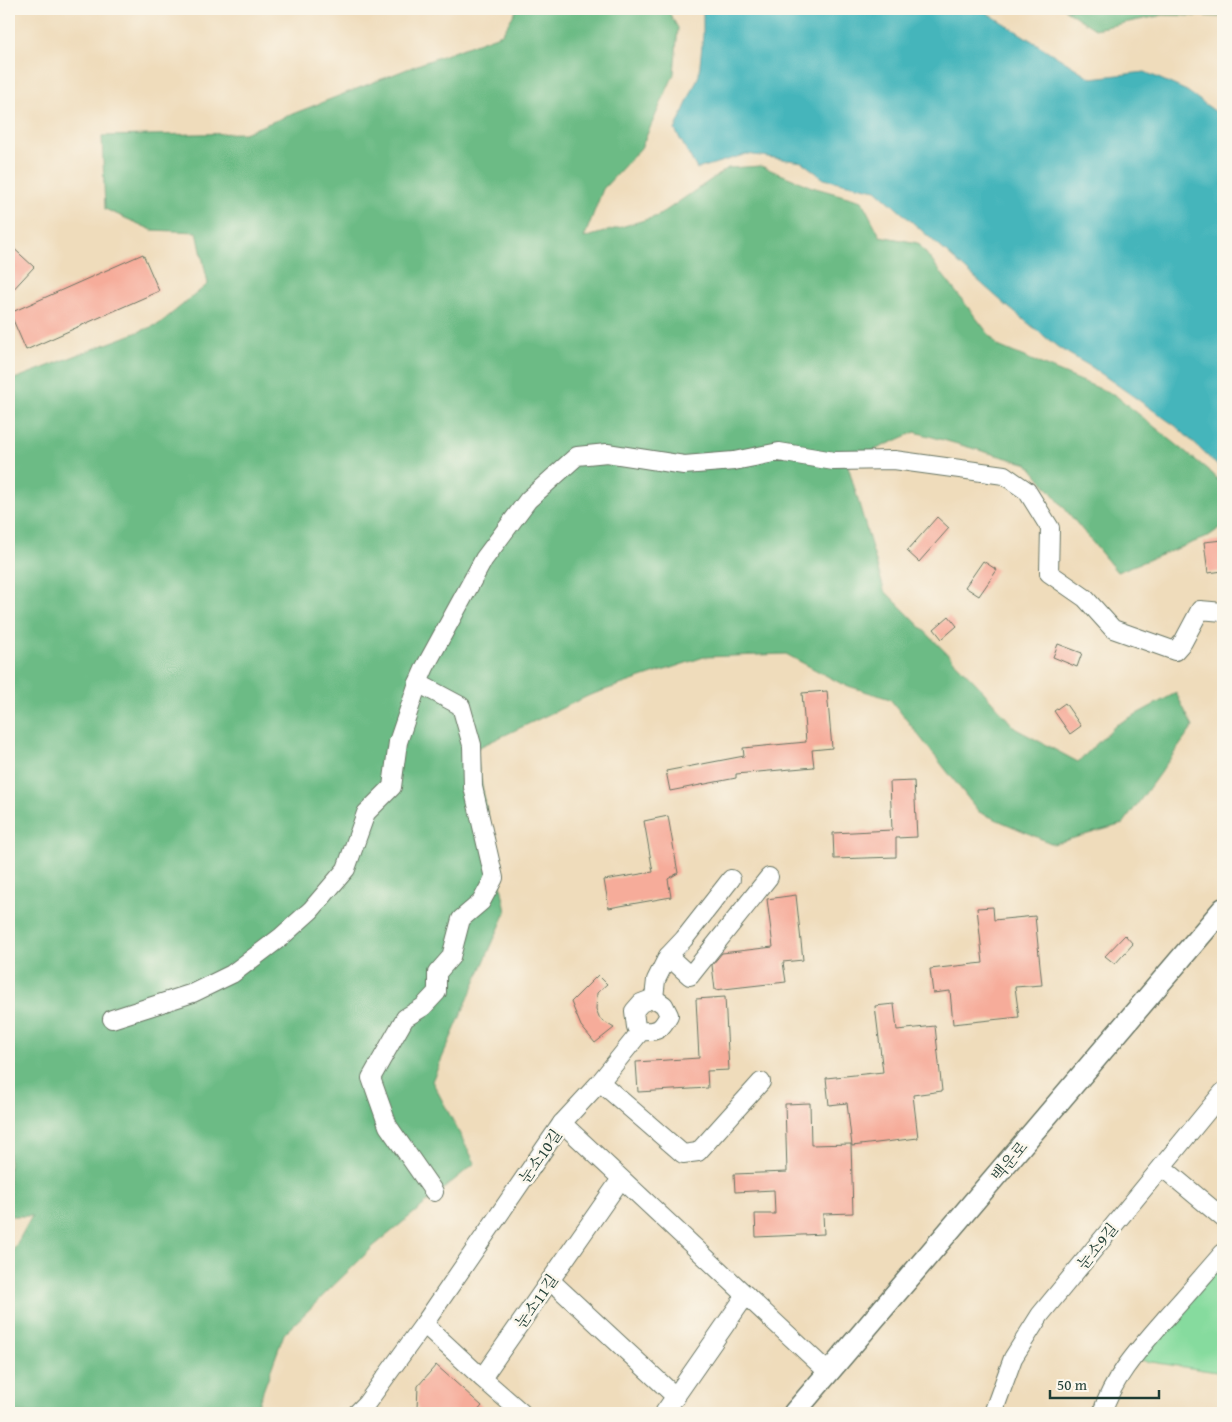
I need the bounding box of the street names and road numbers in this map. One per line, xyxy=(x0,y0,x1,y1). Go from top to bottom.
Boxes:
street label: 눈소10길 xyxy=(512,1124,568,1188)
street label: 백운로 xyxy=(985,1135,1033,1186)
street label: 눈소9길 xyxy=(1071,1217,1123,1275)
street label: 눈소11길 xyxy=(508,1269,564,1333)

